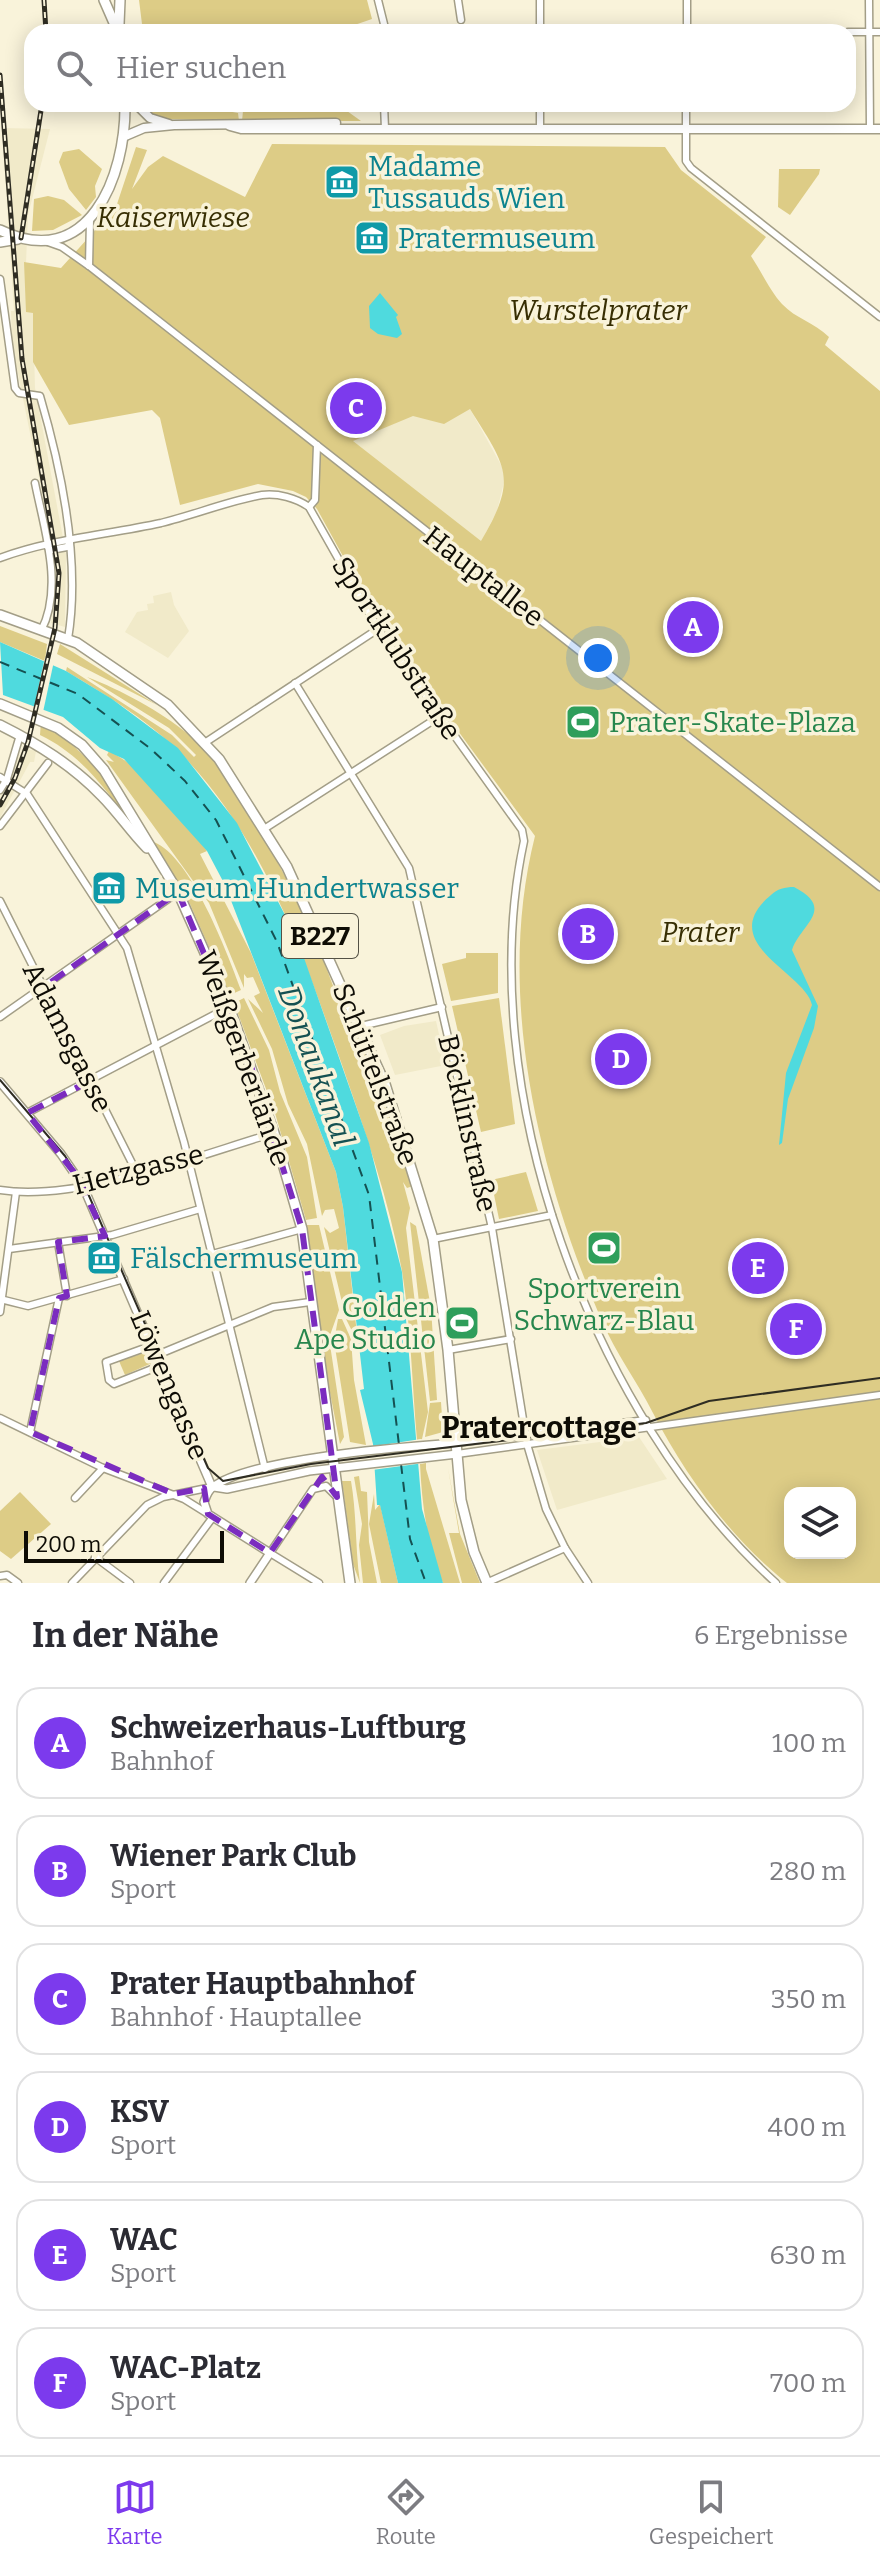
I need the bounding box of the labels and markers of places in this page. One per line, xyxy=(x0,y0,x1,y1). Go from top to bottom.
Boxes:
place label: Madame Tussauds Wien xyxy=(368,150,565,215)
museum icon: Madame Tussauds Wien xyxy=(323,163,361,201)
museum icon: Pratermuseum xyxy=(353,219,391,257)
place label: Pratermuseum xyxy=(398,222,595,255)
pin: C xyxy=(330,378,382,438)
pin: A xyxy=(667,597,719,657)
sports icon: Prater-Skate-Plaza xyxy=(564,703,602,741)
place label: Prater-Skate-Plaza xyxy=(609,706,856,739)
museum icon: Museum Hundertwasser xyxy=(90,869,128,907)
place label: Museum Hundertwasser xyxy=(135,872,459,905)
pin: B xyxy=(562,904,614,964)
pin: D xyxy=(595,1029,647,1089)
sports icon: Sportverein Schwarz-Blau xyxy=(585,1229,623,1267)
pin: E xyxy=(732,1238,784,1298)
museum icon: Fälschermuseum xyxy=(85,1239,123,1277)
place label: Fälschermuseum xyxy=(130,1242,357,1275)
place label: Sportverein Schwarz-Blau xyxy=(514,1272,694,1337)
place label: Golden Ape Studio xyxy=(294,1291,436,1356)
pin: F xyxy=(770,1299,822,1359)
sports icon: Golden Ape Studio xyxy=(443,1304,481,1342)

